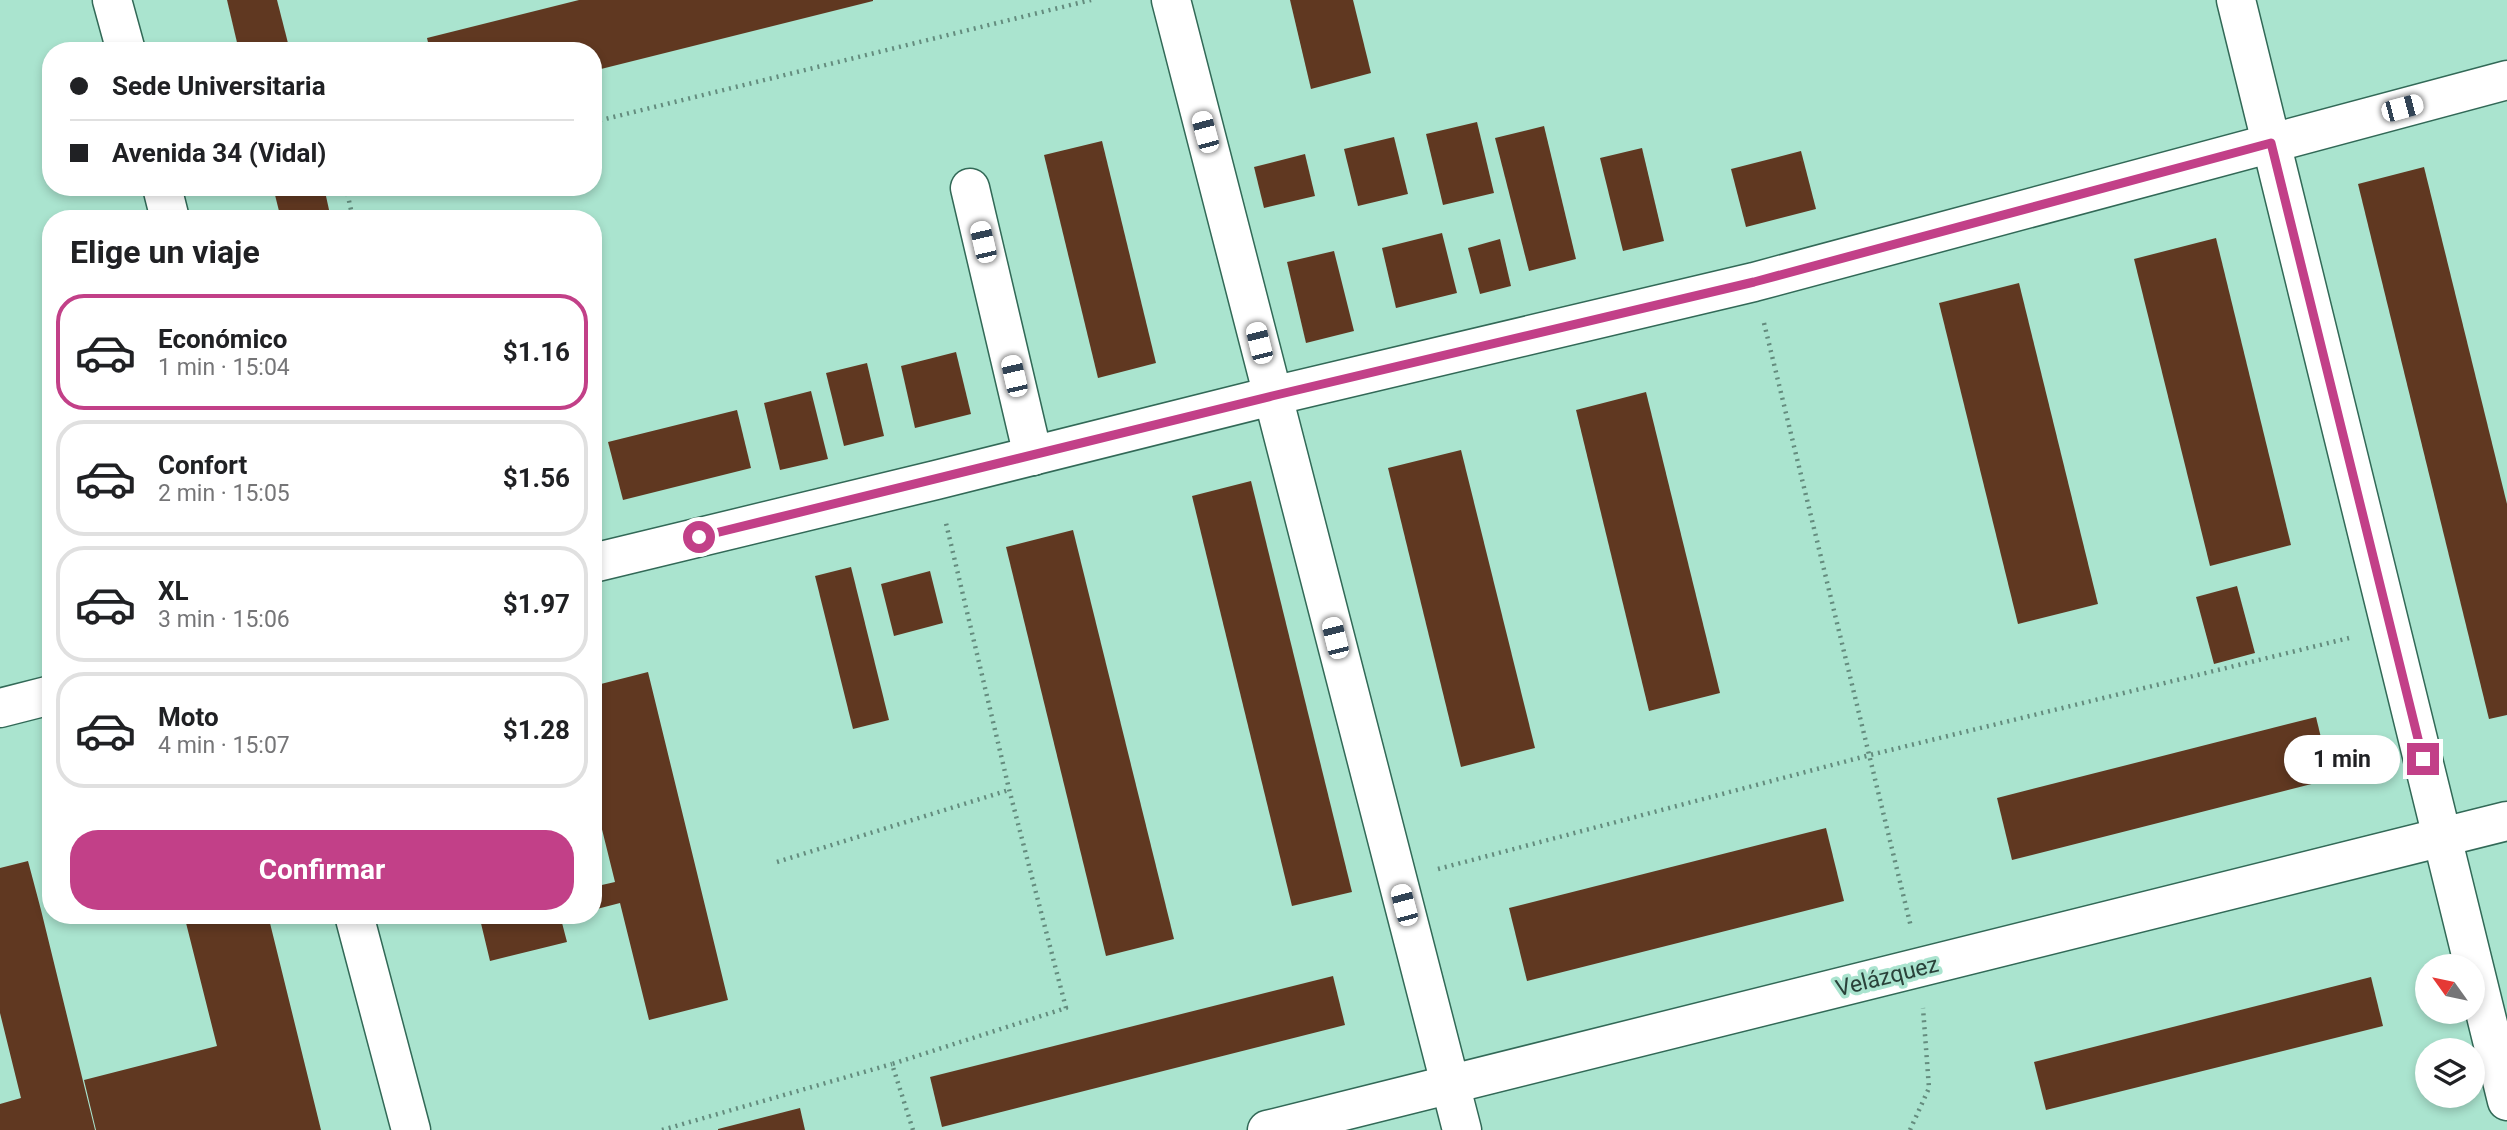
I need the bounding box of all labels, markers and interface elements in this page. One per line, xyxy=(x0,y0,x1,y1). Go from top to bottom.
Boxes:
text: Sede Universitaria xyxy=(112,71,326,101)
car xyxy=(2379,92,2426,124)
car xyxy=(1190,109,1221,155)
text: Avenida 34 (Vidal) xyxy=(112,138,326,168)
car xyxy=(969,219,998,265)
text: Elige un viaje xyxy=(70,233,260,271)
car xyxy=(1244,320,1275,366)
icon: car xyxy=(74,321,137,384)
text: Económico xyxy=(158,324,287,354)
text: $1.16 xyxy=(503,337,570,367)
car xyxy=(1000,353,1029,399)
text: 1 min · 15:04 xyxy=(158,354,290,381)
icon: car xyxy=(74,447,137,510)
text: Confort xyxy=(158,450,247,480)
text: $1.56 xyxy=(503,463,570,493)
text: 2 min · 15:05 xyxy=(158,480,290,507)
route start xyxy=(683,521,715,553)
icon: car xyxy=(74,573,137,636)
text: XL xyxy=(158,576,189,606)
text: $1.97 xyxy=(503,589,570,619)
text: 3 min · 15:06 xyxy=(158,606,290,633)
car xyxy=(1320,615,1351,661)
icon: car xyxy=(74,699,137,762)
text: Moto xyxy=(158,702,219,732)
text: $1.28 xyxy=(503,715,570,745)
text: 4 min · 15:07 xyxy=(158,732,290,759)
callout: 1 min xyxy=(2283,734,2398,784)
route end xyxy=(2407,743,2439,775)
text: 1 min xyxy=(2313,746,2371,773)
button: Confirmar xyxy=(70,830,574,910)
car xyxy=(1389,882,1420,928)
street label: Velázquez xyxy=(1833,951,1941,1002)
north arrow xyxy=(2415,954,2485,1024)
map controls xyxy=(2415,954,2485,1108)
button: layers xyxy=(2415,1038,2485,1108)

